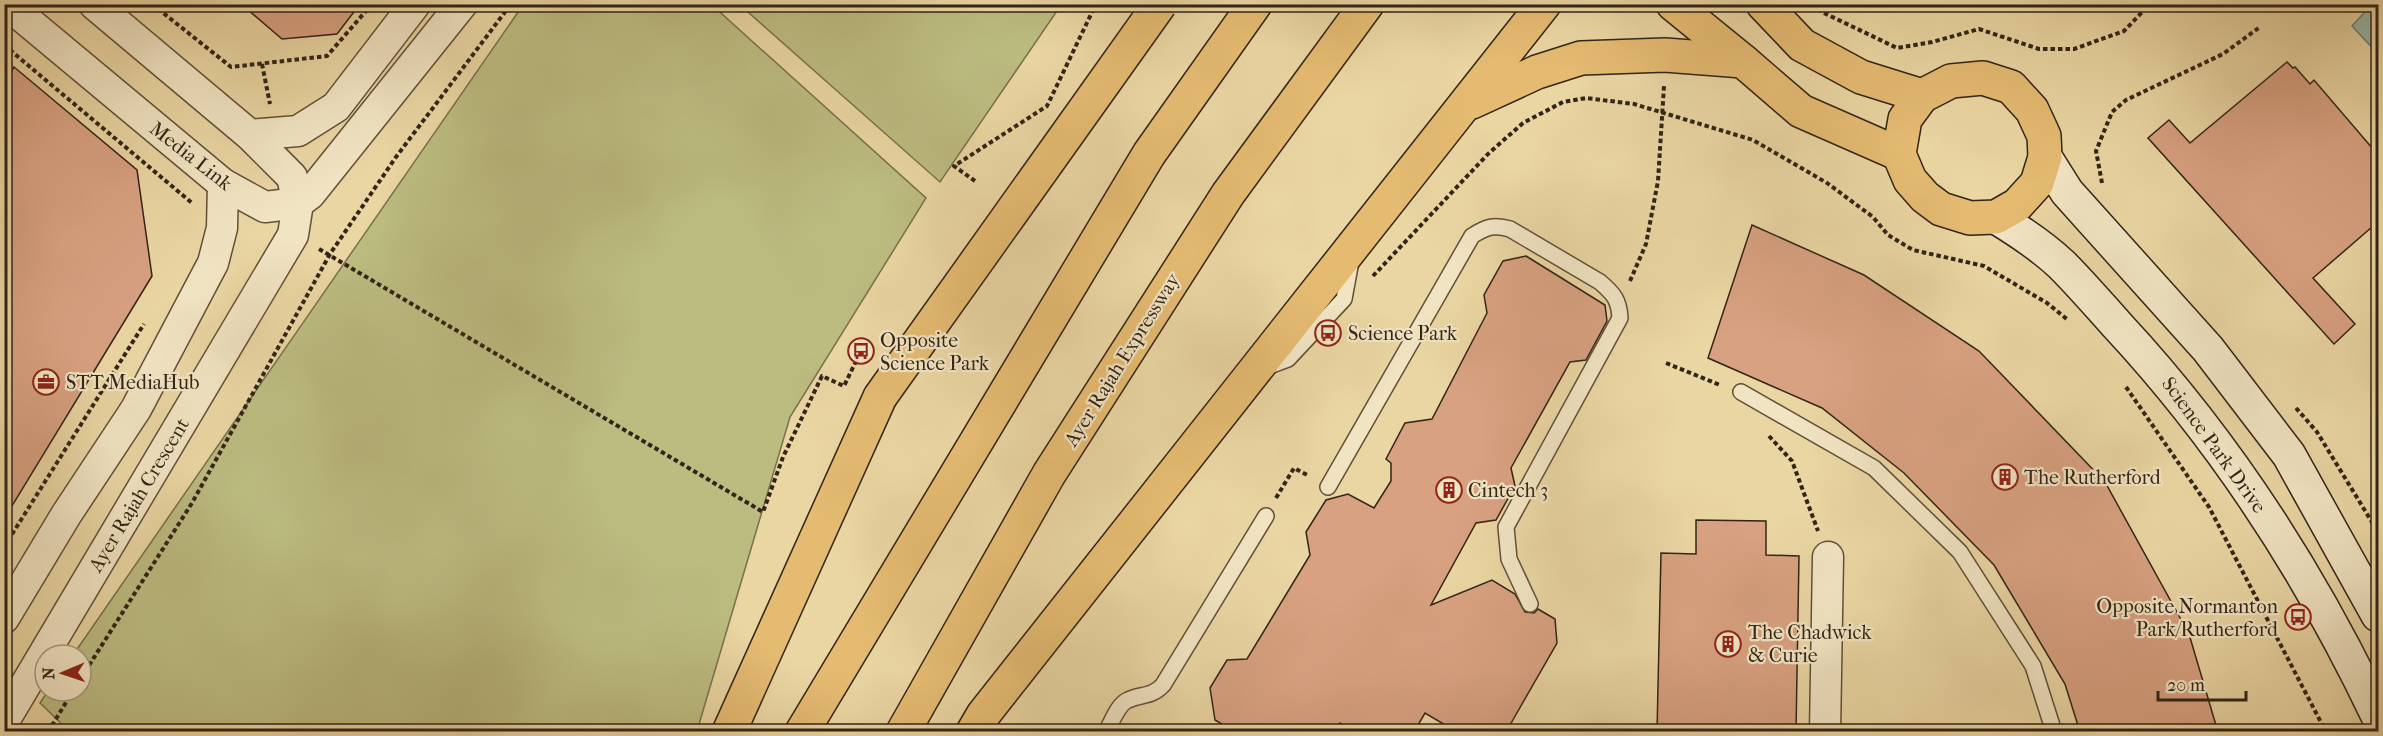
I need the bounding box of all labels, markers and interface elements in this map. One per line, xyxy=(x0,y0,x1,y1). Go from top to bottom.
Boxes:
street label: Media Link xyxy=(145,117,237,196)
street label: Ayer Rajah Expressway xyxy=(1059,268,1185,452)
bus stop icon: Science Park xyxy=(1313,318,1343,348)
place label: Science Park xyxy=(1348,322,1458,345)
place label: Opposite Science Park xyxy=(880,329,990,375)
bus stop icon: Opposite Science Park xyxy=(846,336,876,366)
office icon: STT MediaHub xyxy=(31,367,61,397)
place label: STT MediaHub xyxy=(66,371,199,394)
street label: Science Park Drive xyxy=(2157,373,2271,517)
street label: Ayer Rajah Crescent xyxy=(83,414,194,577)
building icon: The Rutherford xyxy=(1990,462,2020,492)
place label: The Rutherford xyxy=(2024,466,2162,489)
building icon: Cintech 3 xyxy=(1434,475,1464,505)
place label: Cintech 3 xyxy=(1468,479,1548,502)
place label: Opposite Normanton Park/Rutherford xyxy=(2096,595,2279,641)
bus stop icon: Opposite Normanton Park/Rutherford xyxy=(2283,602,2313,632)
place label: The Chadwick & Curie xyxy=(1748,621,1872,667)
building icon: The Chadwick & Curie xyxy=(1713,629,1743,659)
north arrow xyxy=(33,643,93,703)
scale bar xyxy=(2158,664,2246,702)
text: N xyxy=(39,666,58,680)
text: 20 m xyxy=(2167,675,2205,696)

